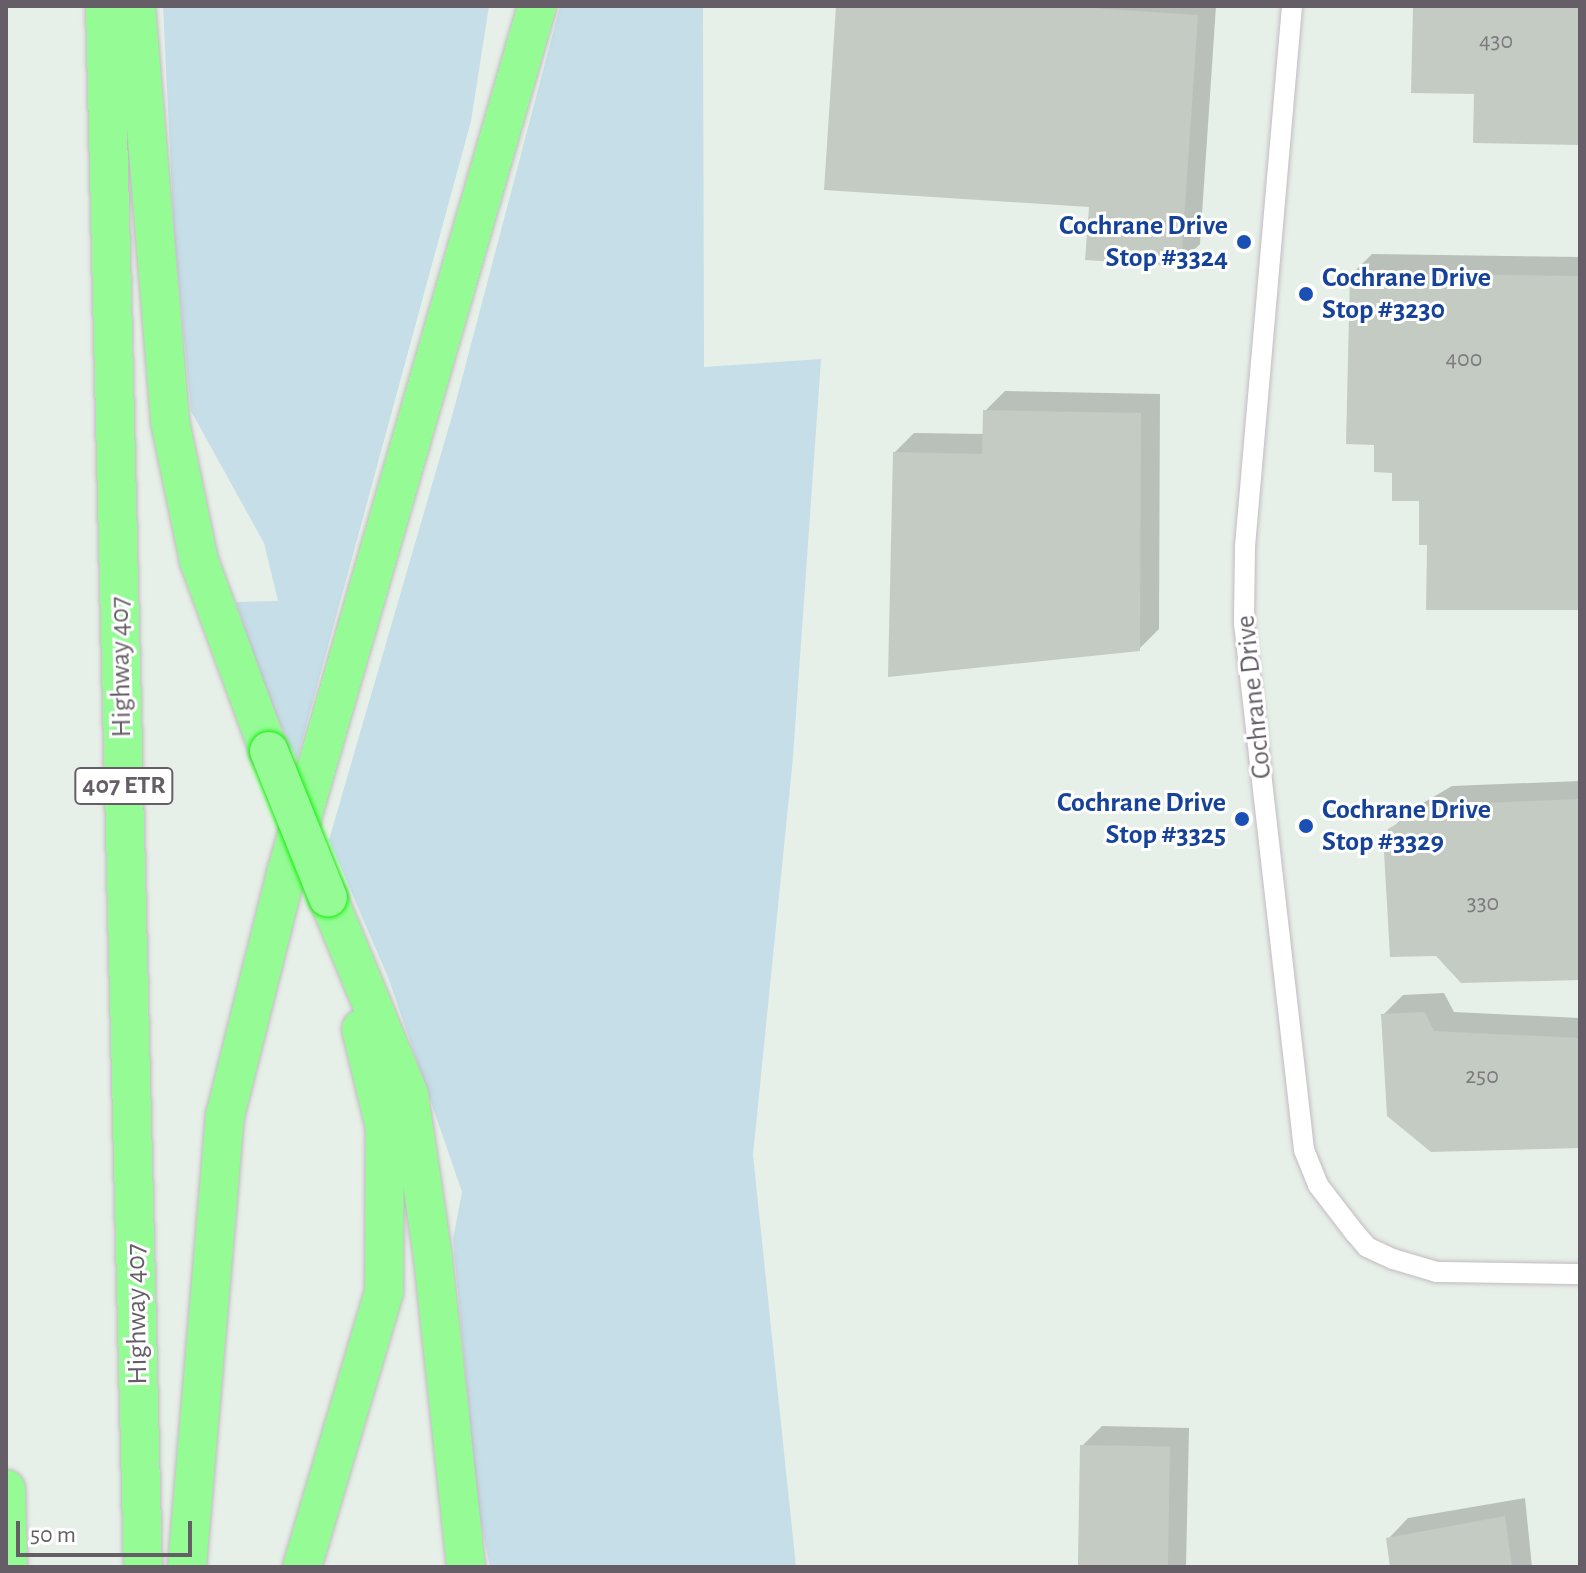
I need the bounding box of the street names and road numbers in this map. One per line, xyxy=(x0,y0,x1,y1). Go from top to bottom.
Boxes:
street label: Highway 407 xyxy=(103,596,139,738)
street label: Cochrane Drive xyxy=(1229,613,1279,781)
road number: 407 ETR xyxy=(74,764,174,808)
street label: Highway 407 xyxy=(119,1243,155,1385)

